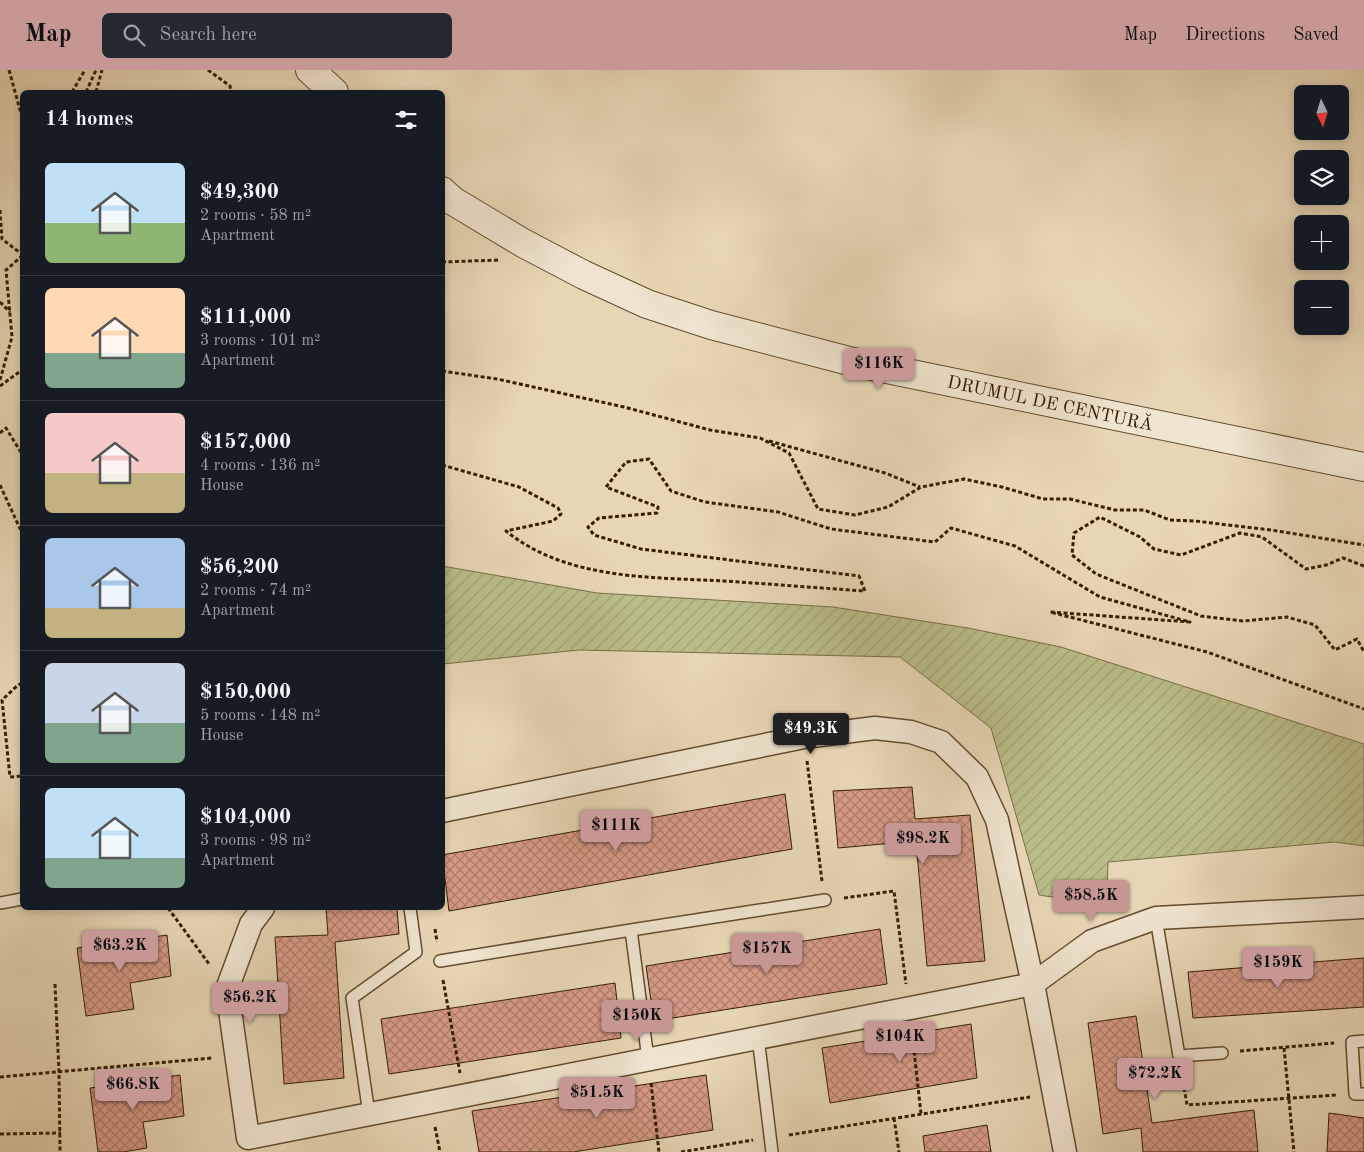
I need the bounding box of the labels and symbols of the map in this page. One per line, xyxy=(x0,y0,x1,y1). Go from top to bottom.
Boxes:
north arrow xyxy=(1294,85,1349,140)
pin: $116K xyxy=(844,348,914,390)
street label: DRUMUL DE CENTURĂ xyxy=(945,369,1156,435)
pin: $49.3K xyxy=(770,712,852,755)
pin: $111K xyxy=(581,810,651,852)
pin: $98.2K xyxy=(882,822,964,865)
pin: $58.5K xyxy=(1050,880,1132,922)
pin: $63.2K xyxy=(79,930,161,972)
pin: $157K xyxy=(732,932,802,975)
pin: $159K xyxy=(1243,946,1313,989)
pin: $56.2K xyxy=(209,982,291,1024)
pin: $150K xyxy=(602,1000,672,1042)
pin: $104K xyxy=(865,1020,935,1063)
pin: $72.2K xyxy=(1114,1058,1196,1100)
pin: $66.8K xyxy=(92,1068,174,1111)
pin: $51.5K xyxy=(556,1076,638,1119)

